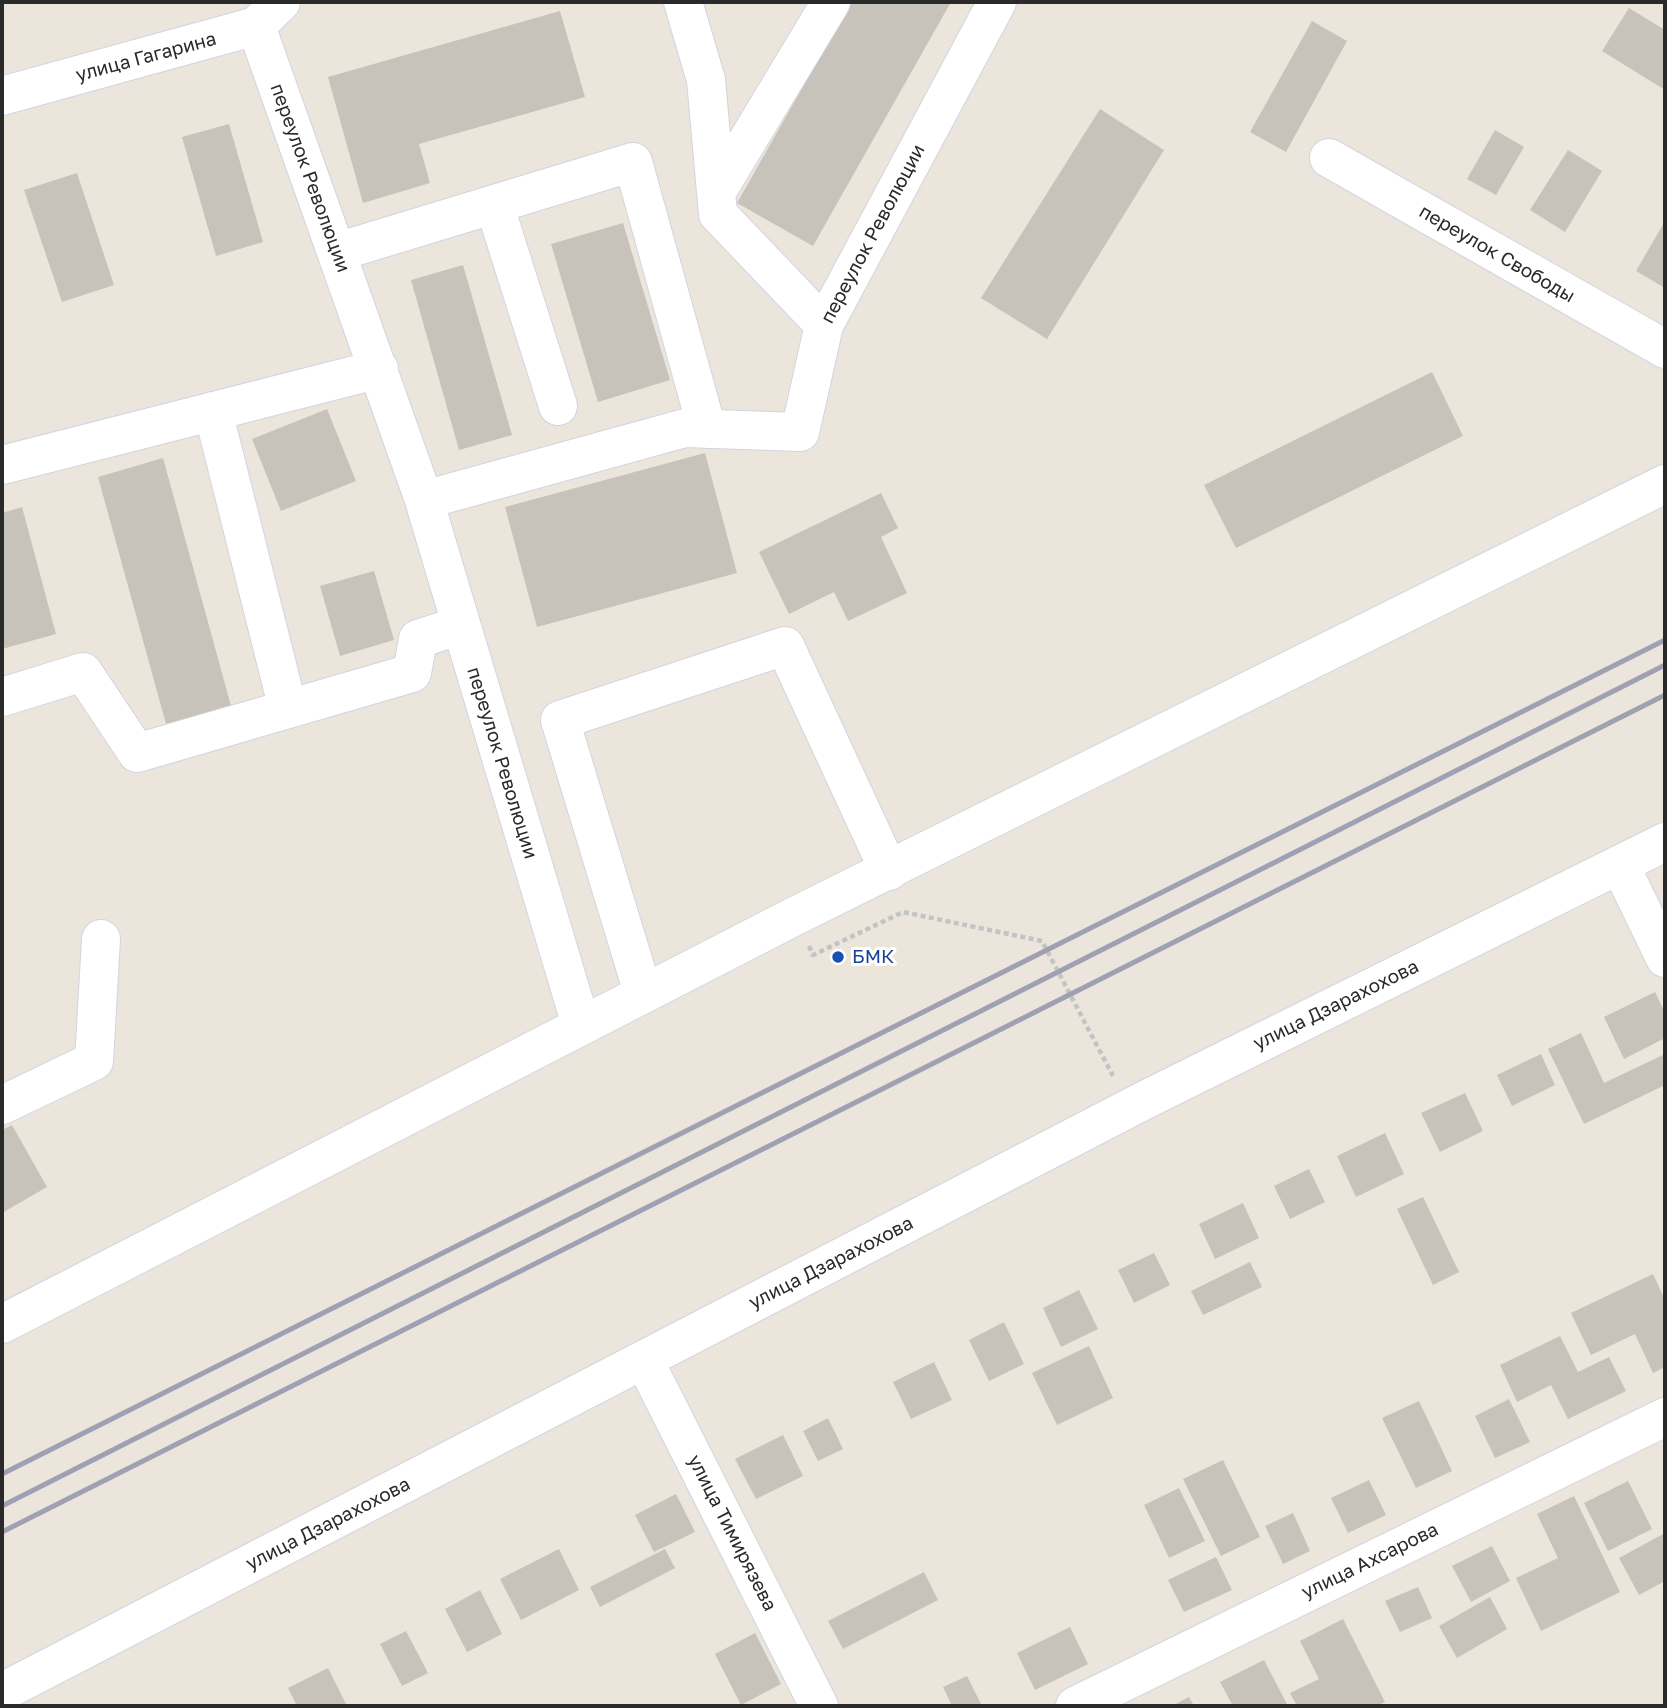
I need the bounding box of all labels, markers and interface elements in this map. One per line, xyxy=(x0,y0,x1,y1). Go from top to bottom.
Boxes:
street label: улица Гагарина xyxy=(73,27,219,87)
street label: переулок Революции xyxy=(265,81,355,275)
street label: переулок Революции xyxy=(816,141,930,327)
street label: переулок Свободы xyxy=(1415,200,1579,308)
street label: переулок Революции xyxy=(462,664,542,862)
place label: БМК xyxy=(852,946,894,968)
marker: БМК xyxy=(830,949,846,965)
street label: улица Дзарахохова xyxy=(1250,955,1422,1055)
street label: улица Дзарахохова xyxy=(745,1212,917,1314)
street label: улица Тимирязева xyxy=(683,1451,781,1615)
street label: улица Дзарахохова xyxy=(242,1473,414,1575)
street label: улица Ахсарова xyxy=(1298,1518,1442,1604)

